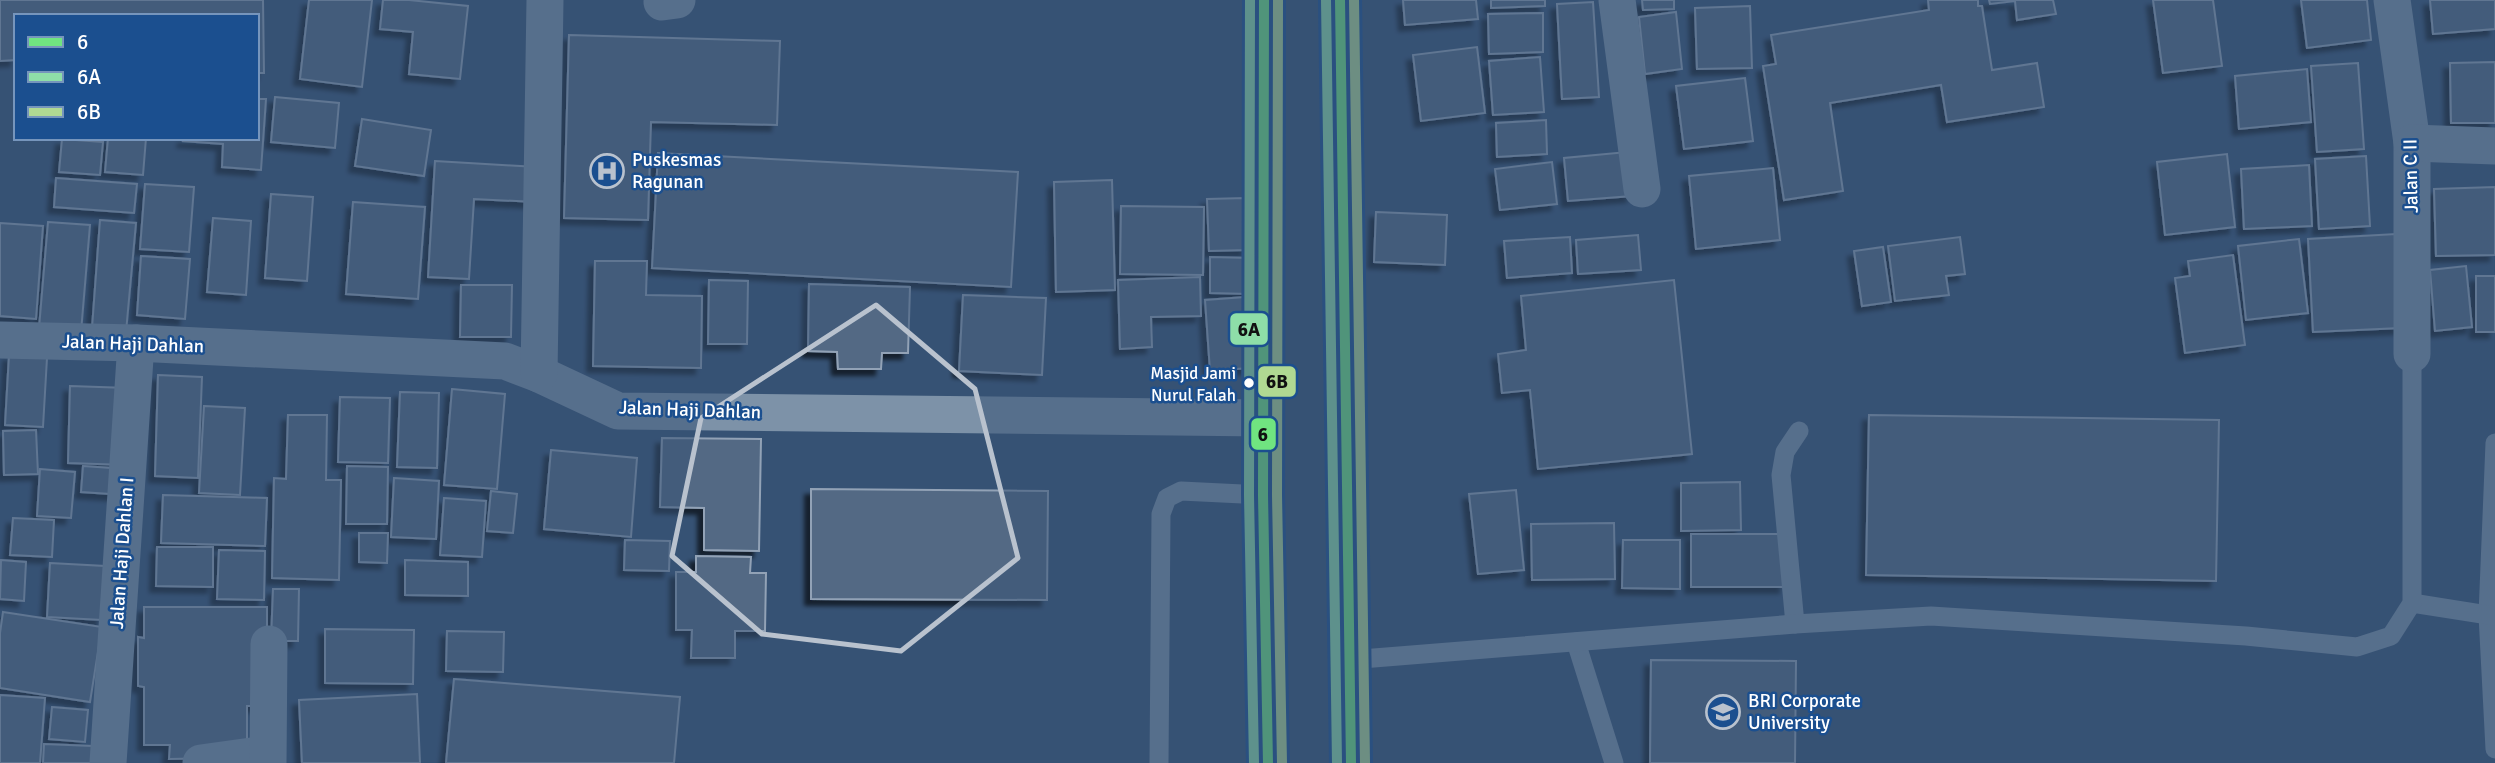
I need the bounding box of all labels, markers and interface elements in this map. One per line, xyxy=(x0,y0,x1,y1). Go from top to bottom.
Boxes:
legend xyxy=(14,14,259,140)
text: 6 xyxy=(77,29,88,55)
text: 6A xyxy=(77,64,101,90)
text: 6B xyxy=(77,99,101,125)
street label: Jalan C II xyxy=(2398,139,2424,213)
place label: Puskesmas Ragunan xyxy=(632,148,721,194)
hospital icon: Puskesmas Ragunan xyxy=(588,152,626,190)
line badge: 6A xyxy=(1229,312,1269,346)
text: 6A xyxy=(1238,318,1260,342)
street label: Jalan Haji Dahlan xyxy=(61,330,205,358)
place label: Masjid Jami Nurul Falah xyxy=(1150,363,1236,406)
line badge: 6B xyxy=(1257,365,1297,398)
text: 6B xyxy=(1266,370,1288,394)
marker: Masjid Jami Nurul Falah xyxy=(1242,376,1256,390)
street label: Jalan Haji Dahlan xyxy=(618,396,762,424)
line badge: 6 xyxy=(1250,417,1277,451)
text: 6 xyxy=(1258,423,1268,447)
street label: Jalan Haji Dahlan I xyxy=(105,476,139,630)
place label: BRI Corporate University xyxy=(1748,689,1861,735)
school or university icon: BRI Corporate University xyxy=(1704,693,1742,731)

